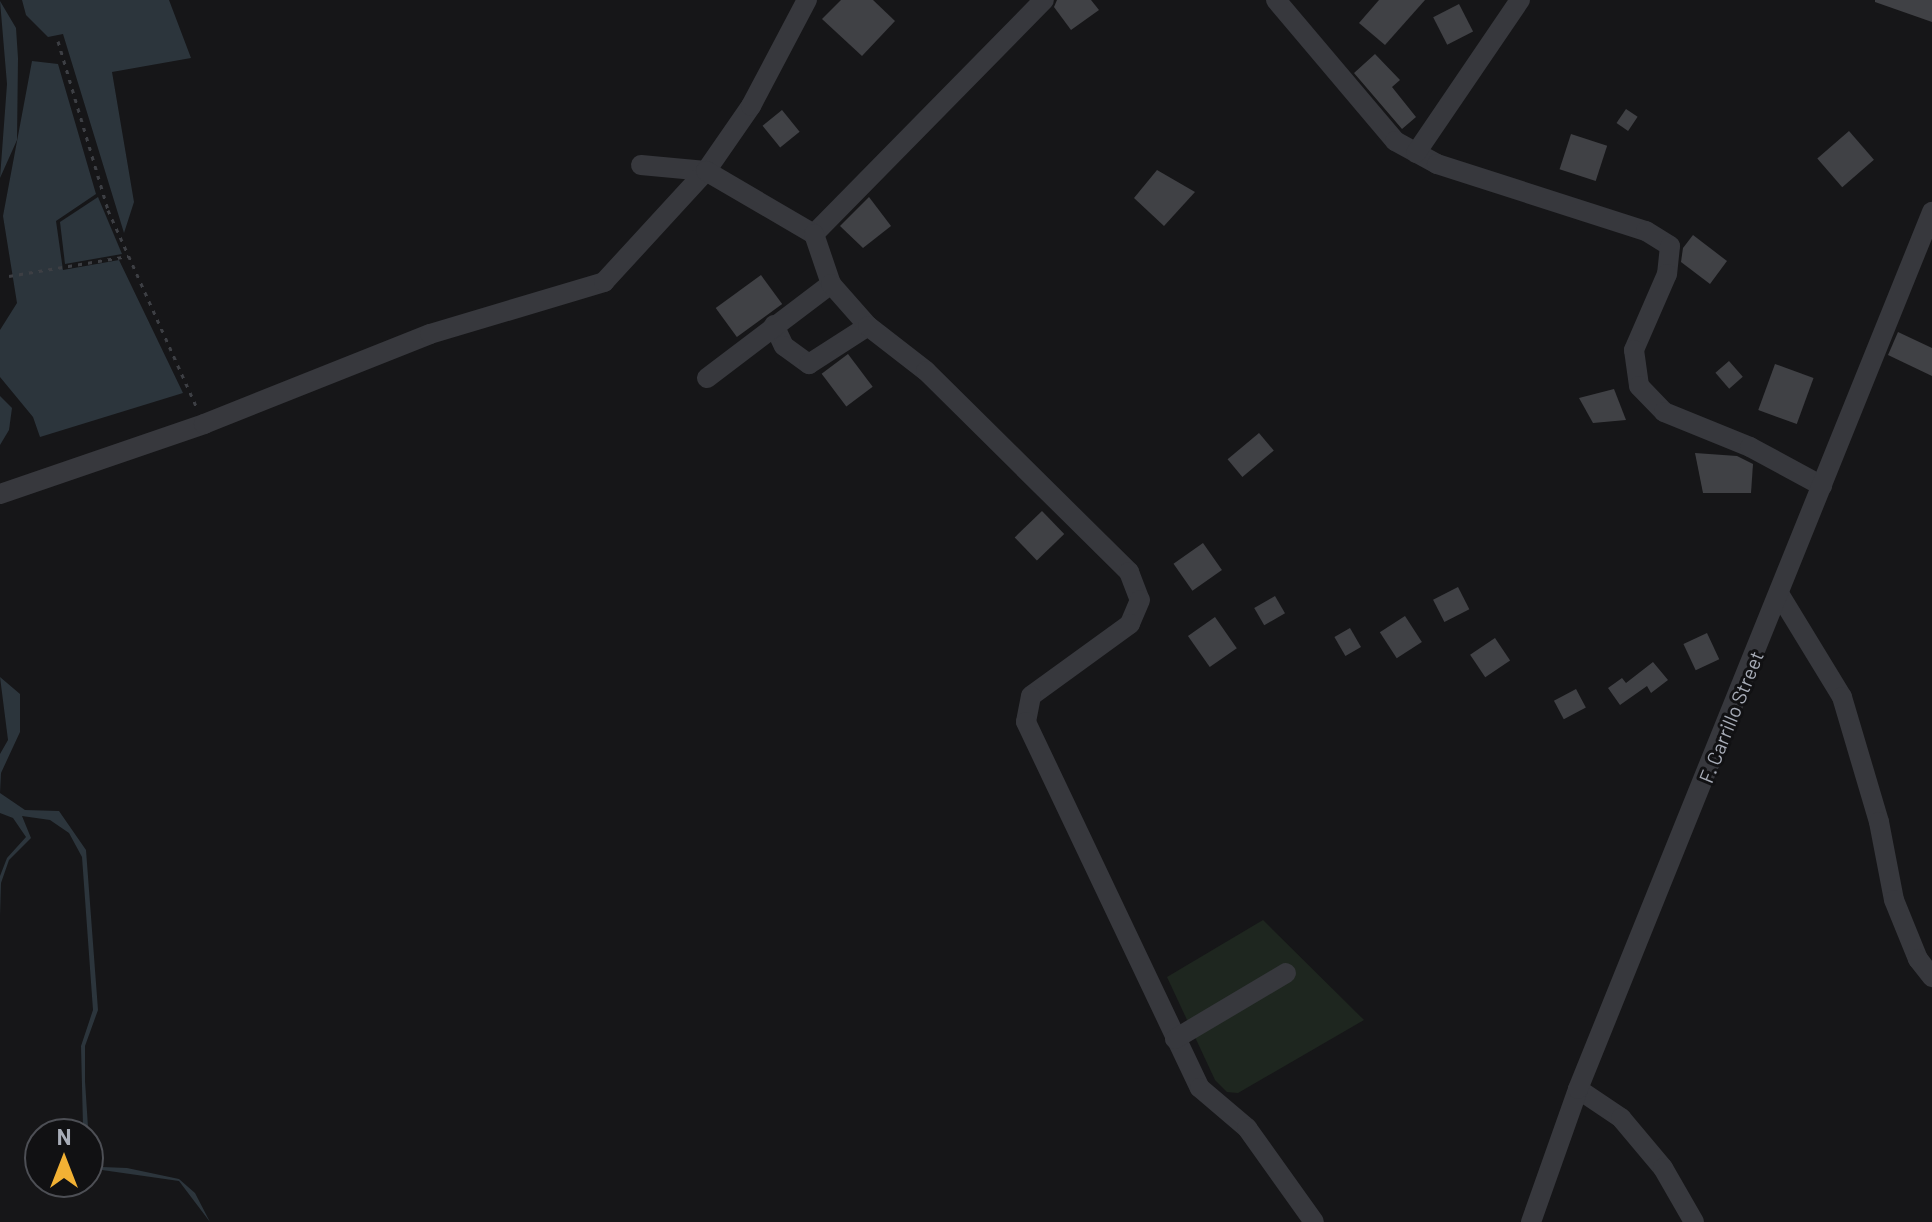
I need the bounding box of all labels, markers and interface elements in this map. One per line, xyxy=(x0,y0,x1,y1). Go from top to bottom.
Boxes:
street label: F. Carrillo Street xyxy=(1694,648,1768,786)
north arrow xyxy=(24,1118,104,1198)
text: N xyxy=(57,1123,71,1149)

